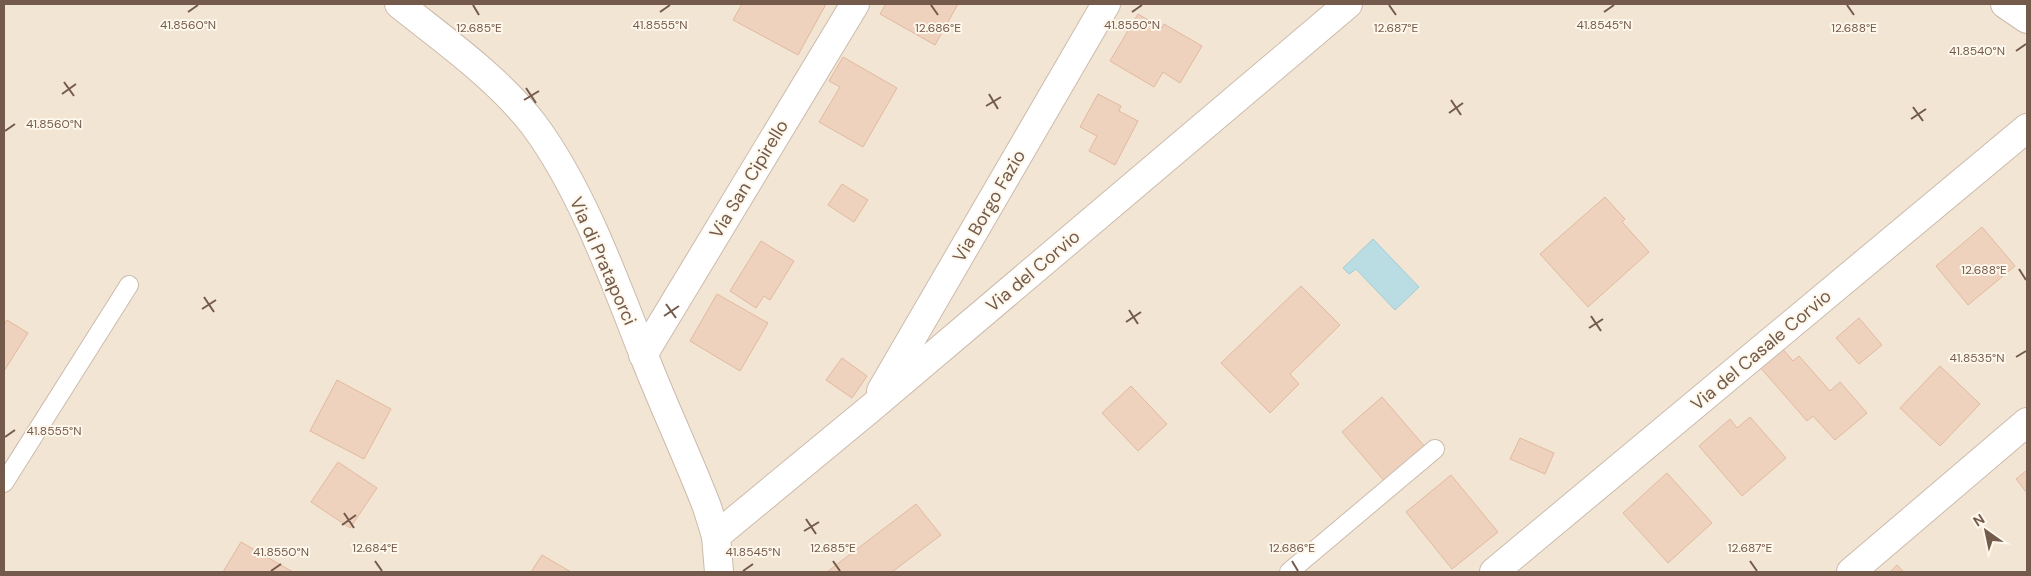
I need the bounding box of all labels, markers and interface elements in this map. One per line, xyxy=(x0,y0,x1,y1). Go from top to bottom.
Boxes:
text: 41.8560°N xyxy=(160,17,216,33)
text: 41.8555°N xyxy=(632,17,688,33)
text: 41.8550°N xyxy=(1104,17,1160,33)
text: 41.8545°N xyxy=(1576,17,1632,33)
text: 12.685°E xyxy=(456,20,502,36)
text: 12.686°E xyxy=(915,20,961,36)
text: 12.687°E xyxy=(1374,20,1418,36)
text: 12.688°E xyxy=(1831,20,1877,36)
text: 41.8540°N xyxy=(1949,43,2005,59)
street label: Via San Cipirello xyxy=(704,115,794,243)
text: 41.8560°N xyxy=(26,116,82,132)
street label: Via Borgo Fazio xyxy=(947,145,1031,267)
street label: Via di Prataporci xyxy=(564,193,642,329)
street label: Via del Corvio xyxy=(981,225,1085,317)
text: 12.688°E xyxy=(1961,262,2007,278)
street label: Via del Casale Corvio xyxy=(1686,284,1836,416)
text: 41.8535°N xyxy=(1950,350,2004,366)
text: 41.8555°N xyxy=(26,423,82,439)
north arrow xyxy=(1961,506,2011,556)
text: N xyxy=(1970,510,1988,530)
text: 12.684°E xyxy=(352,540,398,556)
text: 12.685°E xyxy=(810,540,856,556)
text: 12.686°E xyxy=(1269,540,1315,556)
text: 12.687°E xyxy=(1728,540,1772,556)
text: 41.8550°N xyxy=(253,544,309,560)
text: 41.8545°N xyxy=(725,544,781,560)

